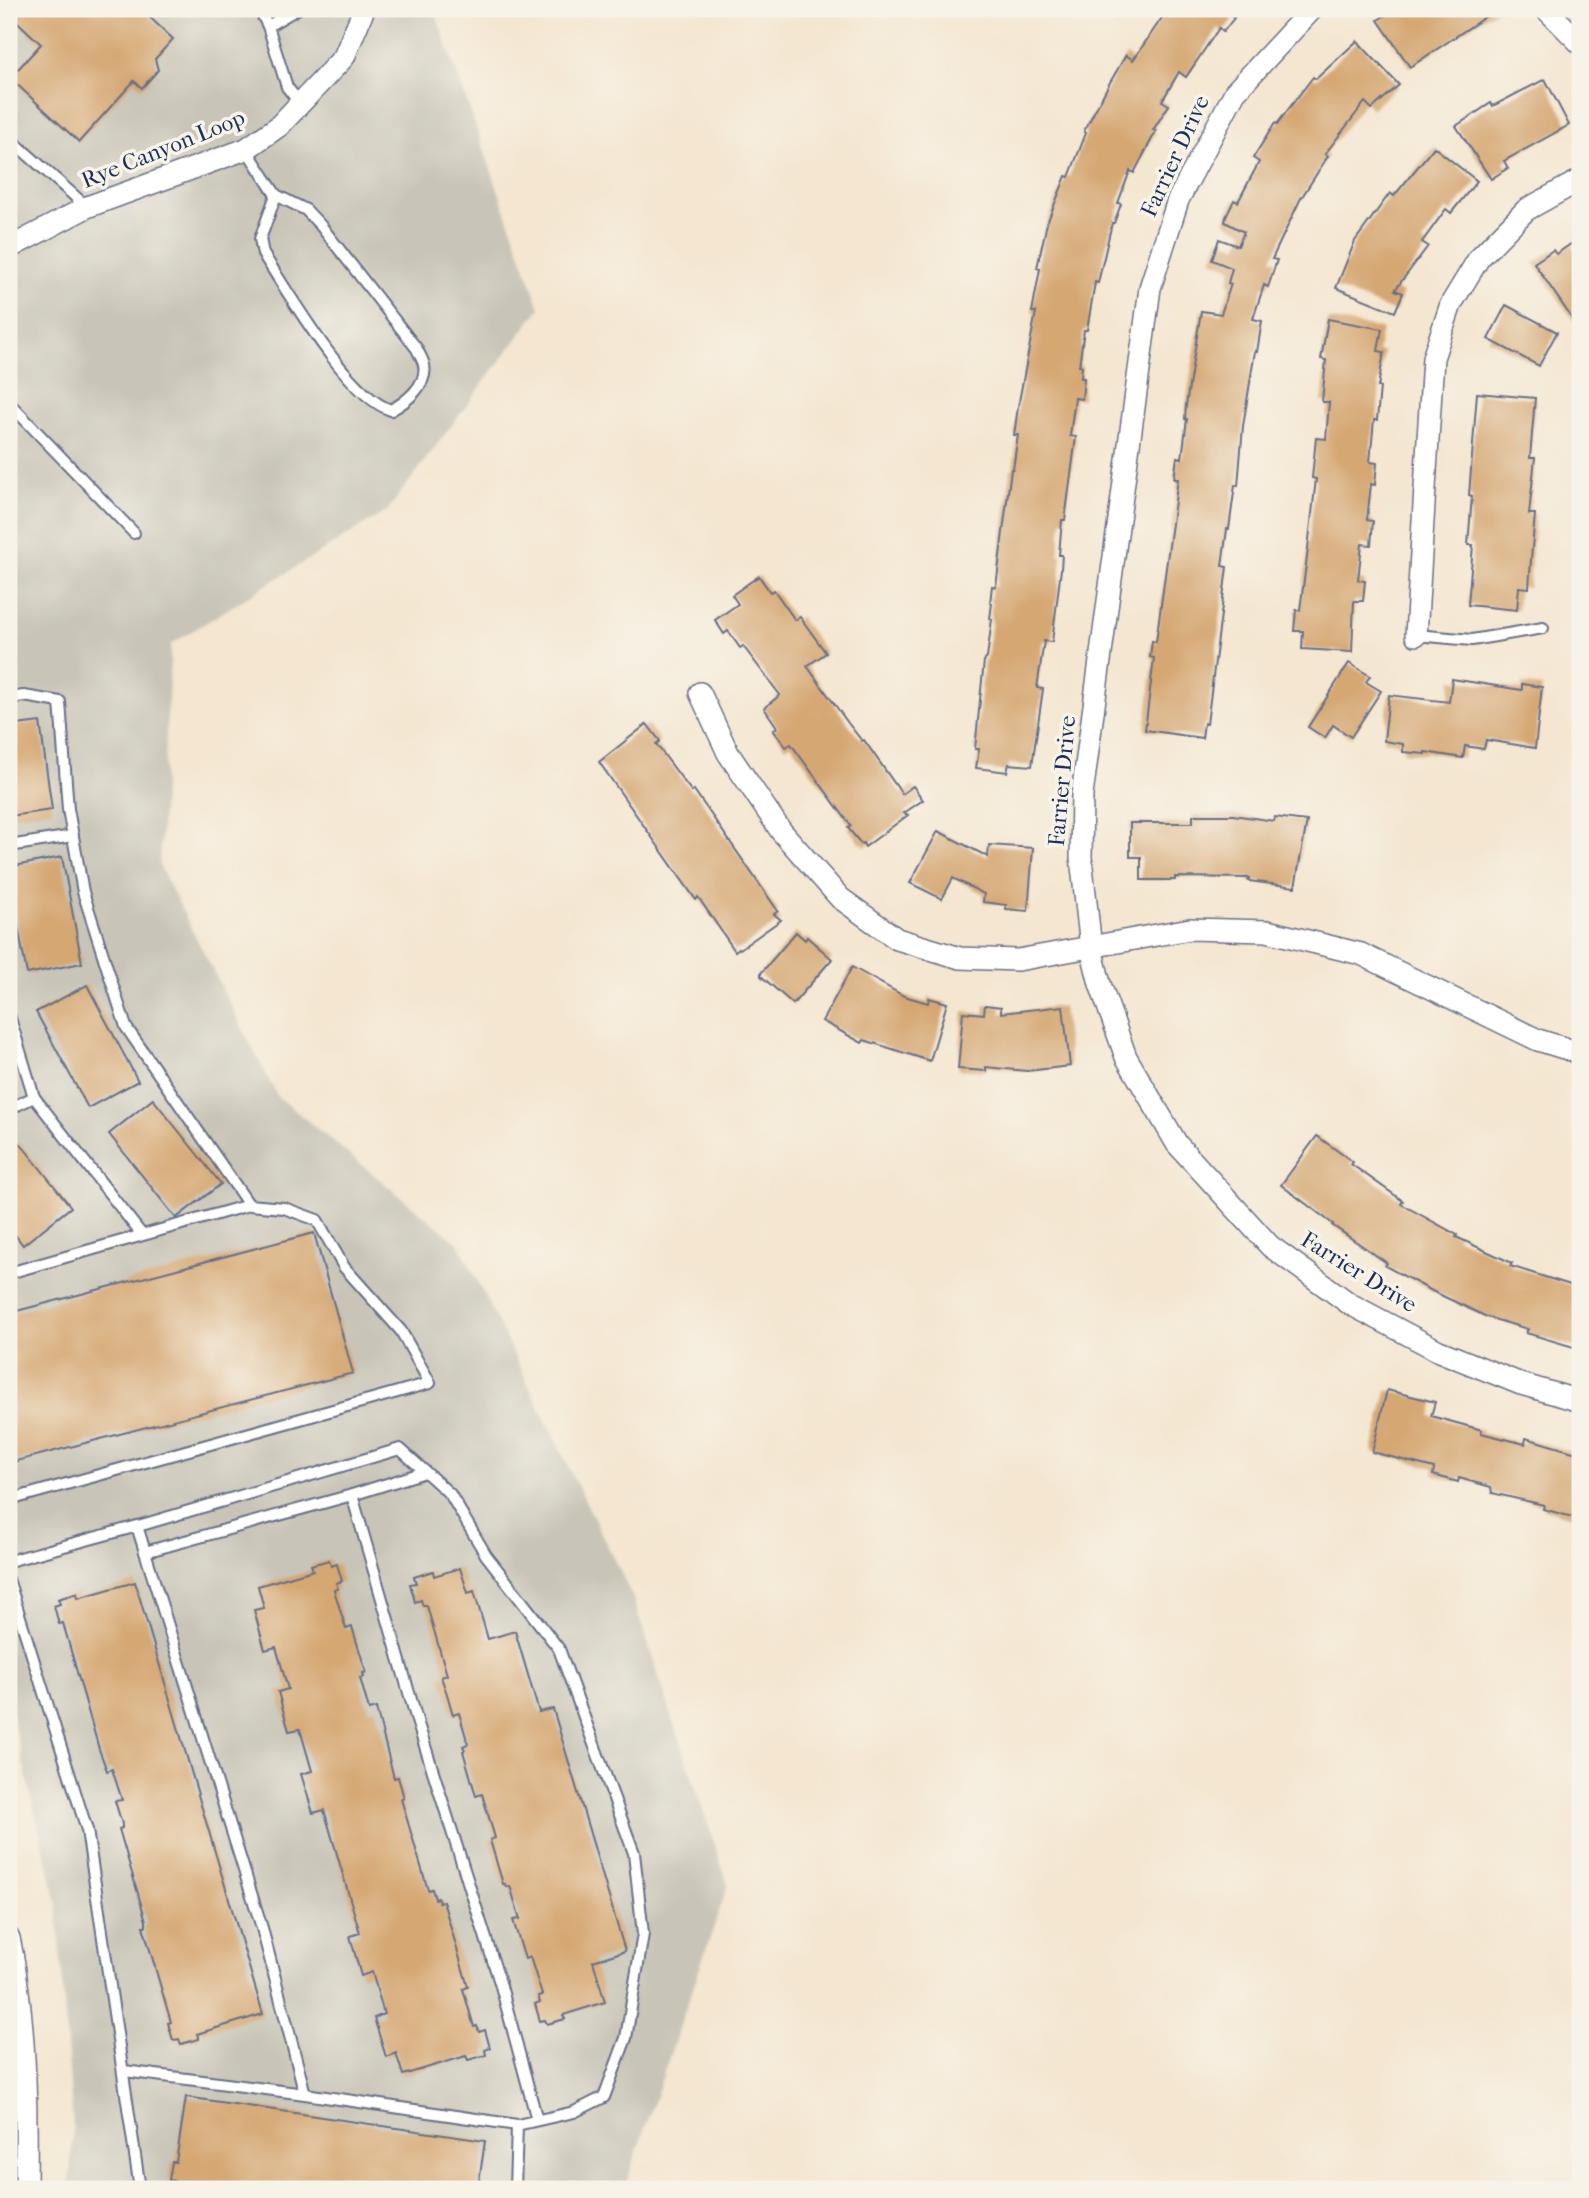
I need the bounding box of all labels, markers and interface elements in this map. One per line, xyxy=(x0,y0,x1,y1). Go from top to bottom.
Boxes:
street label: Farrier Drive xyxy=(1135,91,1215,221)
street label: Rye Canyon Loop xyxy=(77,104,249,194)
street label: Farrier Drive xyxy=(1043,714,1081,848)
street label: Farrier Drive xyxy=(1296,1226,1422,1318)

